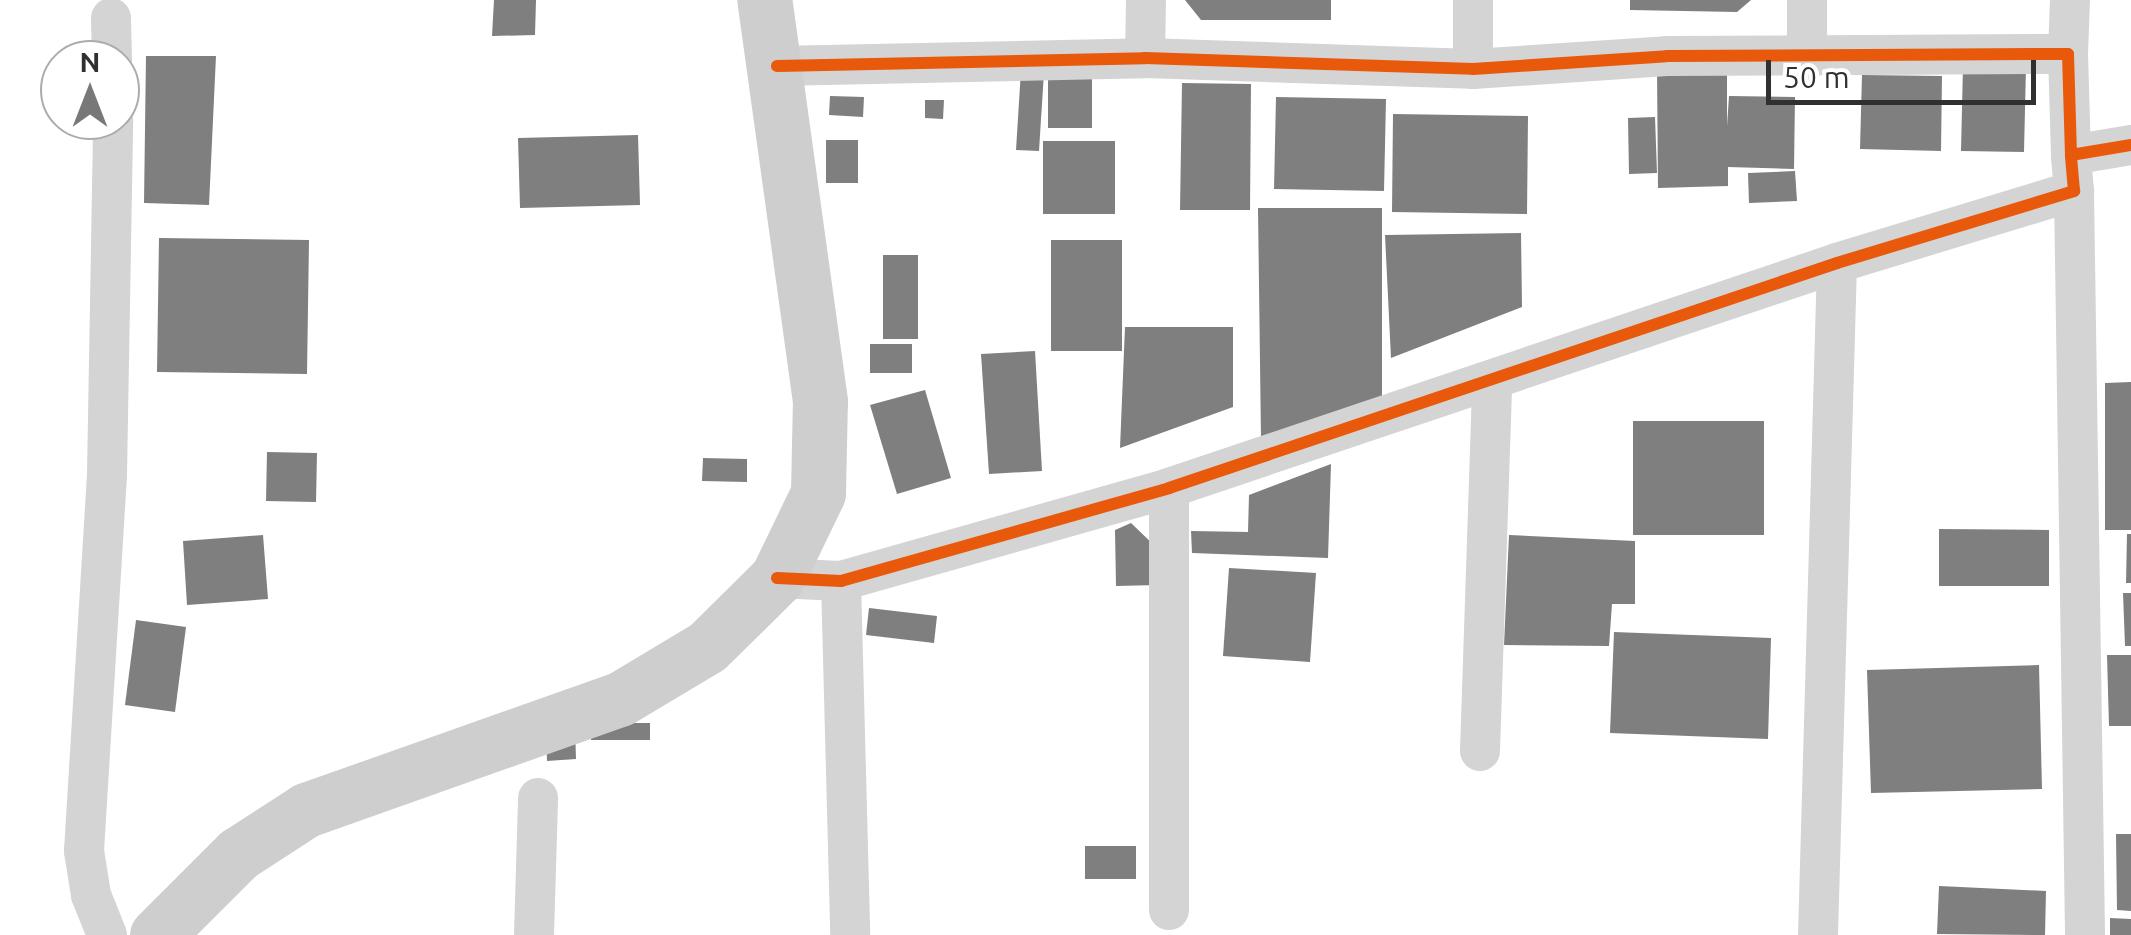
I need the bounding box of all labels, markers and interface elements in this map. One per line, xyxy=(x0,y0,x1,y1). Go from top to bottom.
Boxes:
north arrow xyxy=(40,40,140,140)
scale bar xyxy=(1771,40,2041,102)
text: N xyxy=(80,46,100,77)
text: 50 m xyxy=(1783,60,1850,94)

